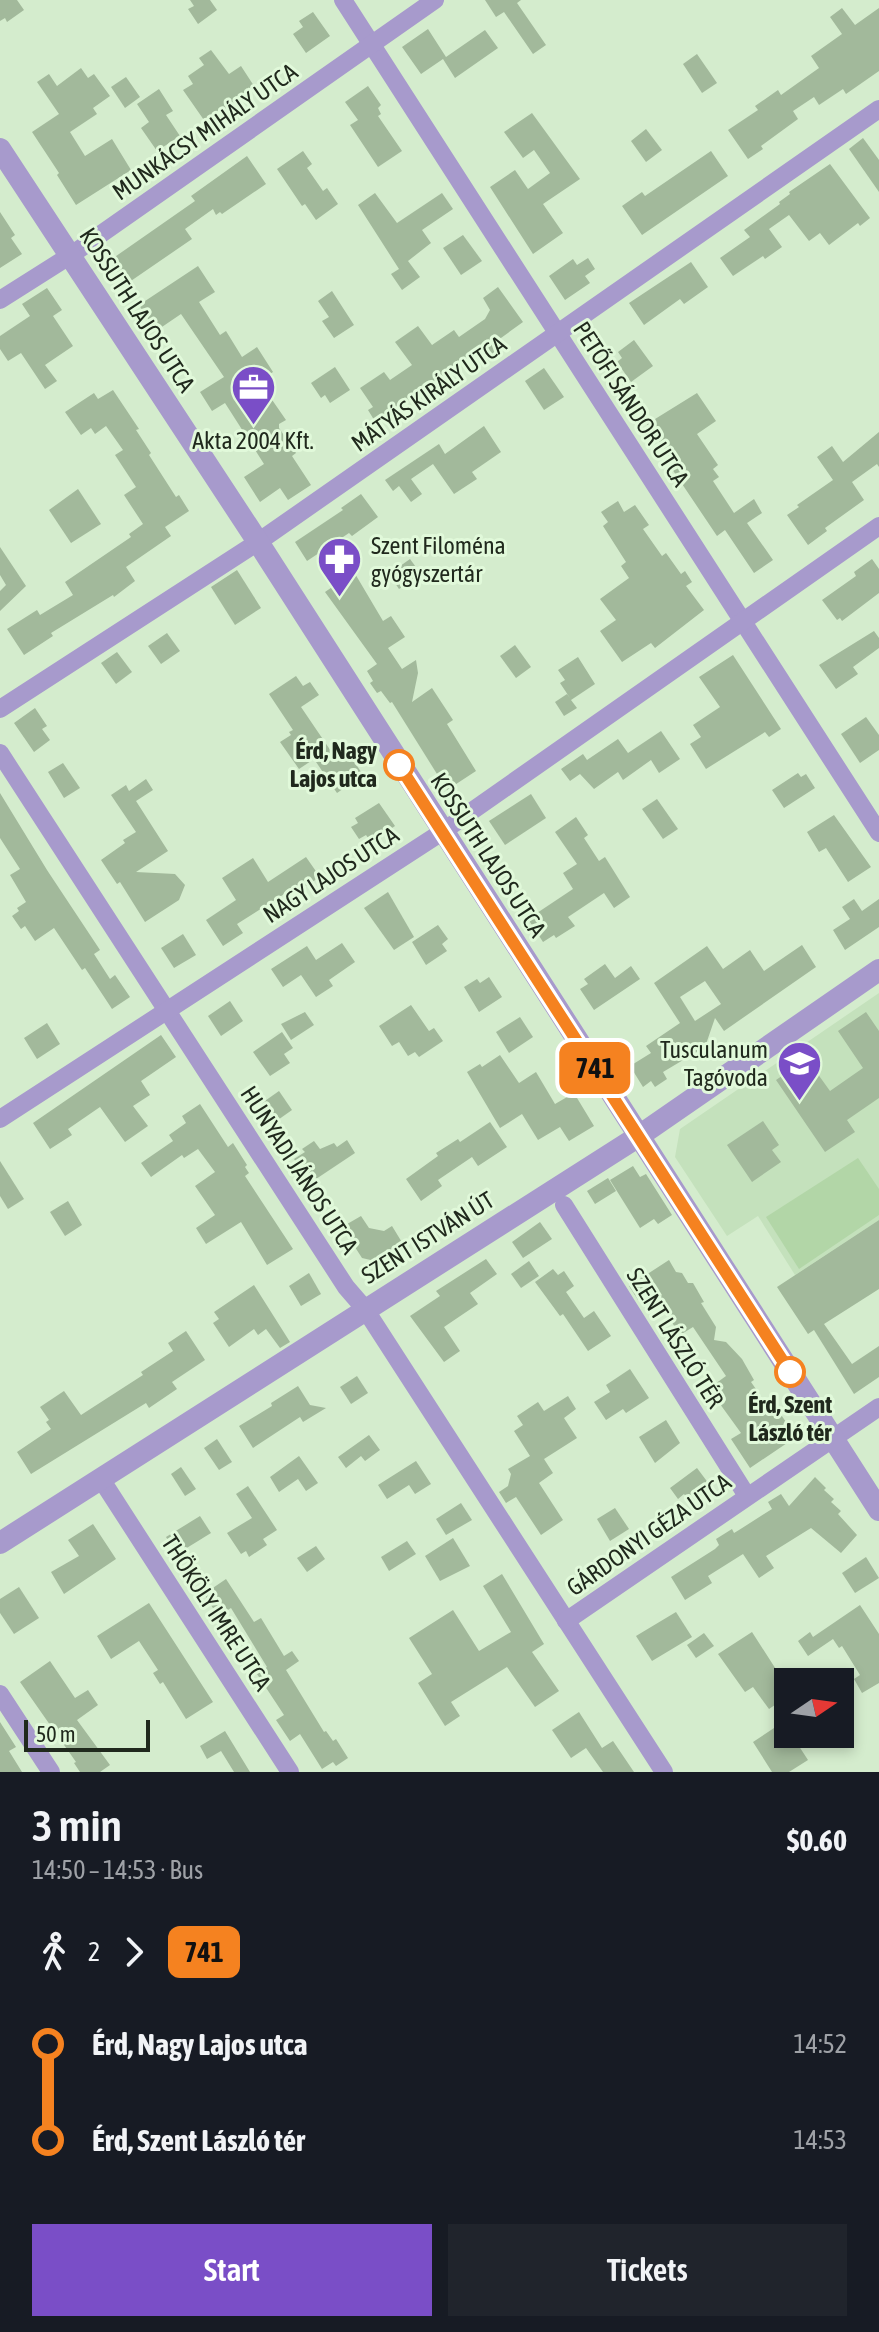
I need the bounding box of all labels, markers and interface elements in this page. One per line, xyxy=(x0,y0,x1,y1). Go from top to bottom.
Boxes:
street label: MUNKÁCSY MIHÁLY UTCA xyxy=(107,58,302,205)
street label: KOSSUTH LAJOS UTCA xyxy=(74,223,201,397)
street label: PETŐFI SÁNDOR UTCA xyxy=(568,316,695,491)
street label: MÁTYÁS KIRÁLY UTCA xyxy=(346,330,511,457)
office icon: Akta 2004 Kft. xyxy=(229,363,277,426)
place label: Akta 2004 Kft. xyxy=(192,427,314,454)
place label: Szent Filoména gyógyszertár xyxy=(371,532,506,587)
pharmacy icon: Szent Filoména gyógyszertár xyxy=(316,536,364,599)
place label: Érd, Nagy Lajos utca xyxy=(290,737,377,792)
marker: Érd, Nagy Lajos utca xyxy=(384,750,414,780)
street label: KOSSUTH LAJOS UTCA xyxy=(425,768,552,942)
street label: NAGY LAJOS UTCA xyxy=(258,821,403,928)
place label: Tusculanum Tagóvoda xyxy=(660,1036,768,1091)
school or university icon: Tusculanum Tagóvoda xyxy=(775,1040,823,1103)
line badge: 741 xyxy=(549,1042,641,1094)
text: 741 xyxy=(575,1052,615,1084)
street label: HUNYADI JÁNOS UTCA xyxy=(235,1081,364,1259)
street label: SZENT ISTVÁN ÚT xyxy=(357,1186,499,1289)
street label: SZENT LÁSZLÓ TÉR xyxy=(622,1263,729,1413)
marker: Érd, Szent László tér xyxy=(775,1357,805,1387)
place label: Érd, Szent László tér xyxy=(748,1391,832,1446)
street label: GÁRDONYI GÉZA UTCA xyxy=(562,1468,736,1601)
street label: THÖKÖLY IMRE UTCA xyxy=(156,1530,277,1696)
north arrow xyxy=(774,1668,854,1748)
map controls xyxy=(774,1668,854,1748)
scale bar xyxy=(24,1716,150,1752)
text: 50 m xyxy=(36,1721,76,1747)
text: 3 min xyxy=(32,1800,122,1850)
text: $0.60 xyxy=(787,1823,847,1857)
text: 14:50 – 14:53 · Bus xyxy=(32,1855,203,1885)
icon: walk xyxy=(32,1930,76,1974)
icon: forward xyxy=(112,1930,156,1974)
text: 741 xyxy=(184,1936,224,1968)
text: 2 xyxy=(88,1937,100,1967)
text: Érd, Nagy Lajos utca xyxy=(92,2027,307,2061)
text: 14:52 xyxy=(793,2029,847,2059)
text: Érd, Szent László tér xyxy=(92,2123,305,2157)
text: 14:53 xyxy=(793,2125,847,2155)
button: Start xyxy=(32,2224,432,2316)
button: Tickets xyxy=(448,2224,847,2316)

